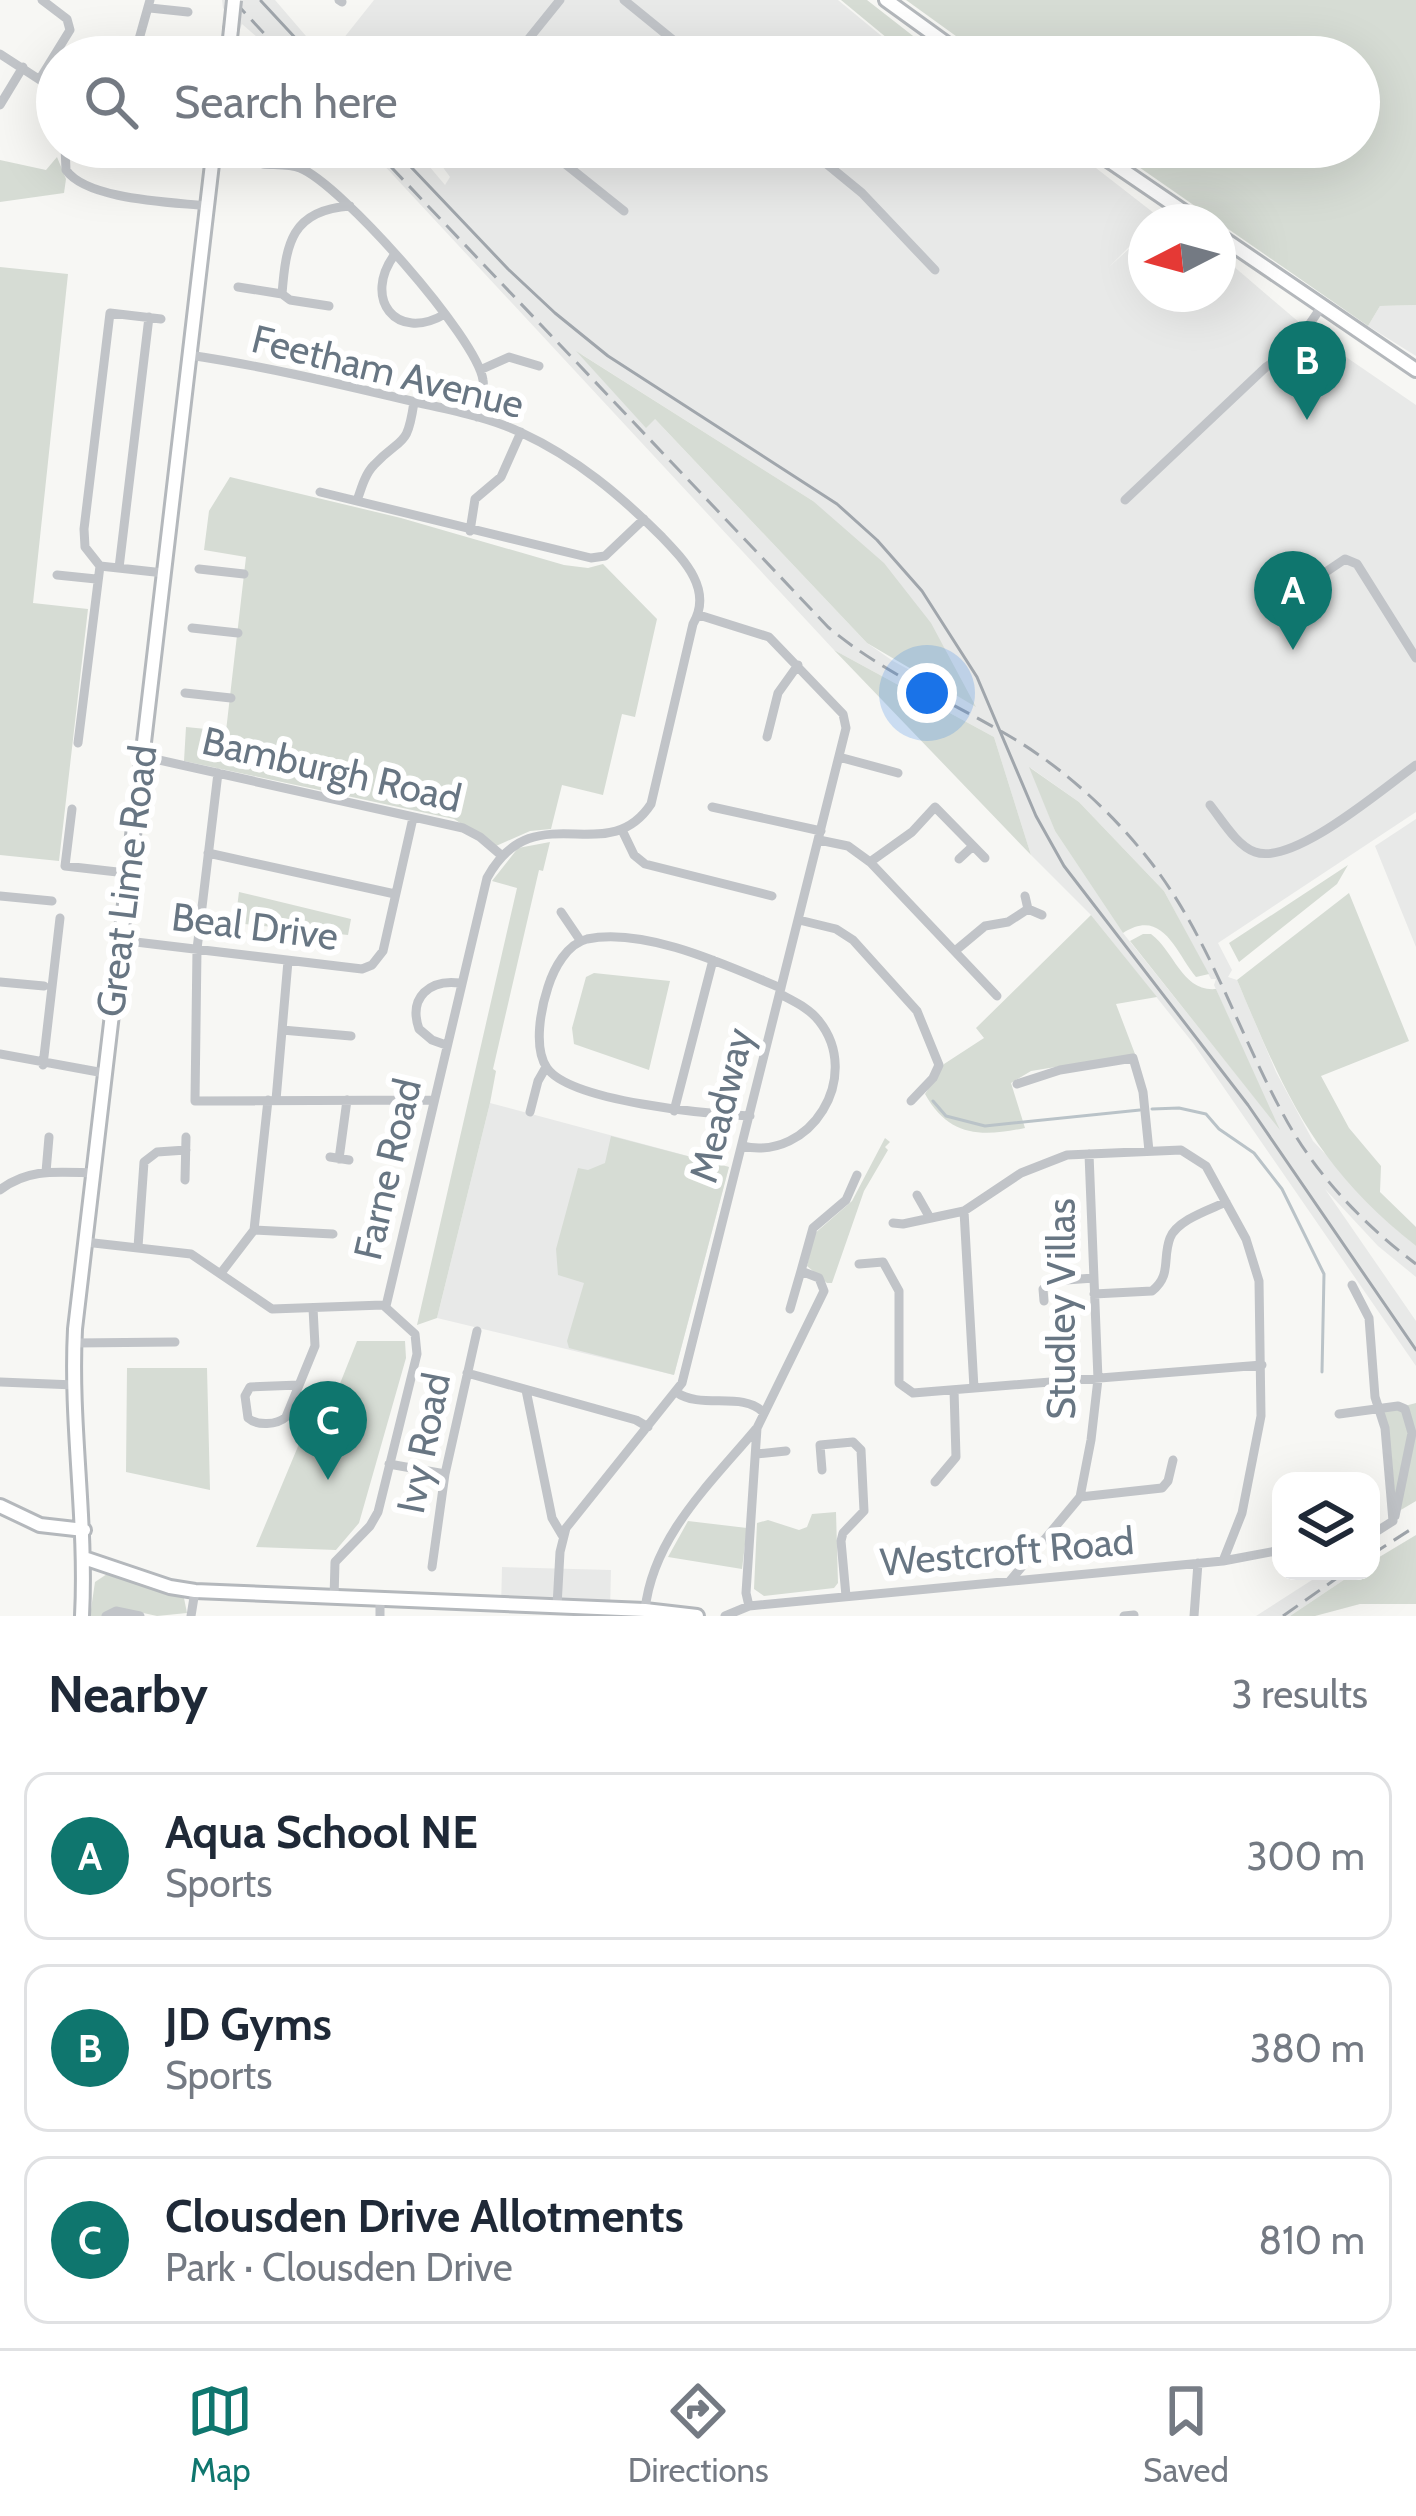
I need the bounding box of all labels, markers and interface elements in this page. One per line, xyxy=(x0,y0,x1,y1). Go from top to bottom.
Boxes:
search box xyxy=(36,36,1380,168)
icon: search xyxy=(78,69,144,135)
text: Search here xyxy=(174,75,398,129)
north arrow xyxy=(1128,204,1236,312)
street label: Feetham Avenue xyxy=(247,314,529,428)
pin: B xyxy=(1268,321,1346,420)
pin: A xyxy=(1254,551,1332,650)
your location xyxy=(897,663,957,723)
street label: Bamburgh Road xyxy=(198,716,466,822)
street label: Great Lime Road xyxy=(86,742,166,1020)
street label: Beal Drive xyxy=(169,892,341,960)
street label: Meadway xyxy=(679,1023,763,1187)
street label: Farne Road xyxy=(343,1074,431,1264)
street label: Studley Villas xyxy=(1037,1198,1085,1420)
street label: Ivy Road xyxy=(386,1369,460,1517)
pin: C xyxy=(289,1381,367,1480)
map controls xyxy=(1272,1472,1380,1580)
button: layers xyxy=(1272,1472,1380,1580)
street label: Westcroft Road xyxy=(878,1516,1136,1586)
text: Nearby xyxy=(48,1663,208,1725)
text: 3 results xyxy=(1231,1670,1368,1718)
text: Aqua School NE xyxy=(165,1805,478,1859)
text: A xyxy=(78,1832,102,1880)
text: 300 m xyxy=(1246,1832,1365,1880)
text: Sports xyxy=(165,1859,272,1907)
text: JD Gyms xyxy=(165,1997,332,2051)
text: B xyxy=(78,2024,102,2072)
text: 380 m xyxy=(1250,2024,1365,2072)
text: Sports xyxy=(165,2051,272,2099)
text: Clousden Drive Allotments xyxy=(165,2189,684,2243)
text: C xyxy=(78,2216,102,2264)
text: 810 m xyxy=(1258,2216,1365,2264)
text: Park · Clousden Drive xyxy=(165,2243,513,2291)
tab: Map xyxy=(187,2378,253,2490)
tab: Directions xyxy=(628,2378,769,2490)
tab: Saved xyxy=(1143,2378,1229,2490)

